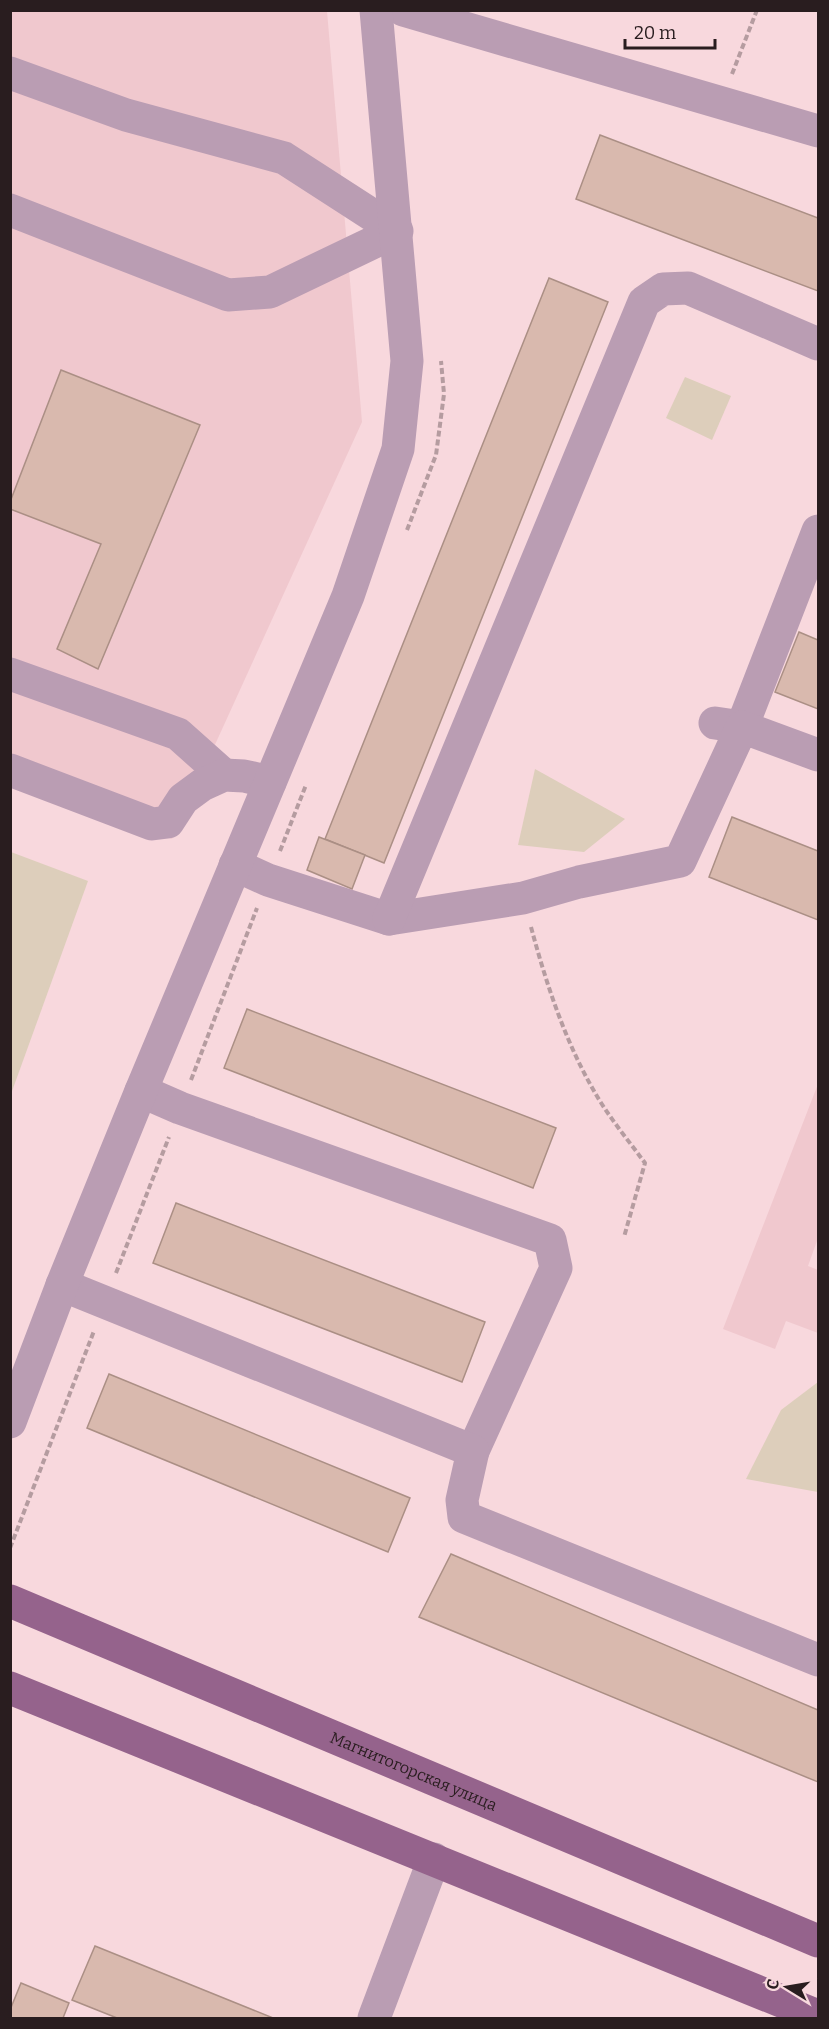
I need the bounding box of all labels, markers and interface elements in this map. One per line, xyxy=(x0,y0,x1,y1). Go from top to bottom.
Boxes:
scale bar xyxy=(625,12,715,50)
text: 20 m xyxy=(634,22,676,44)
street label: Магнитогорская улица xyxy=(327,1728,500,1815)
north arrow xyxy=(757,1957,817,2017)
text: С xyxy=(762,1977,783,1991)

